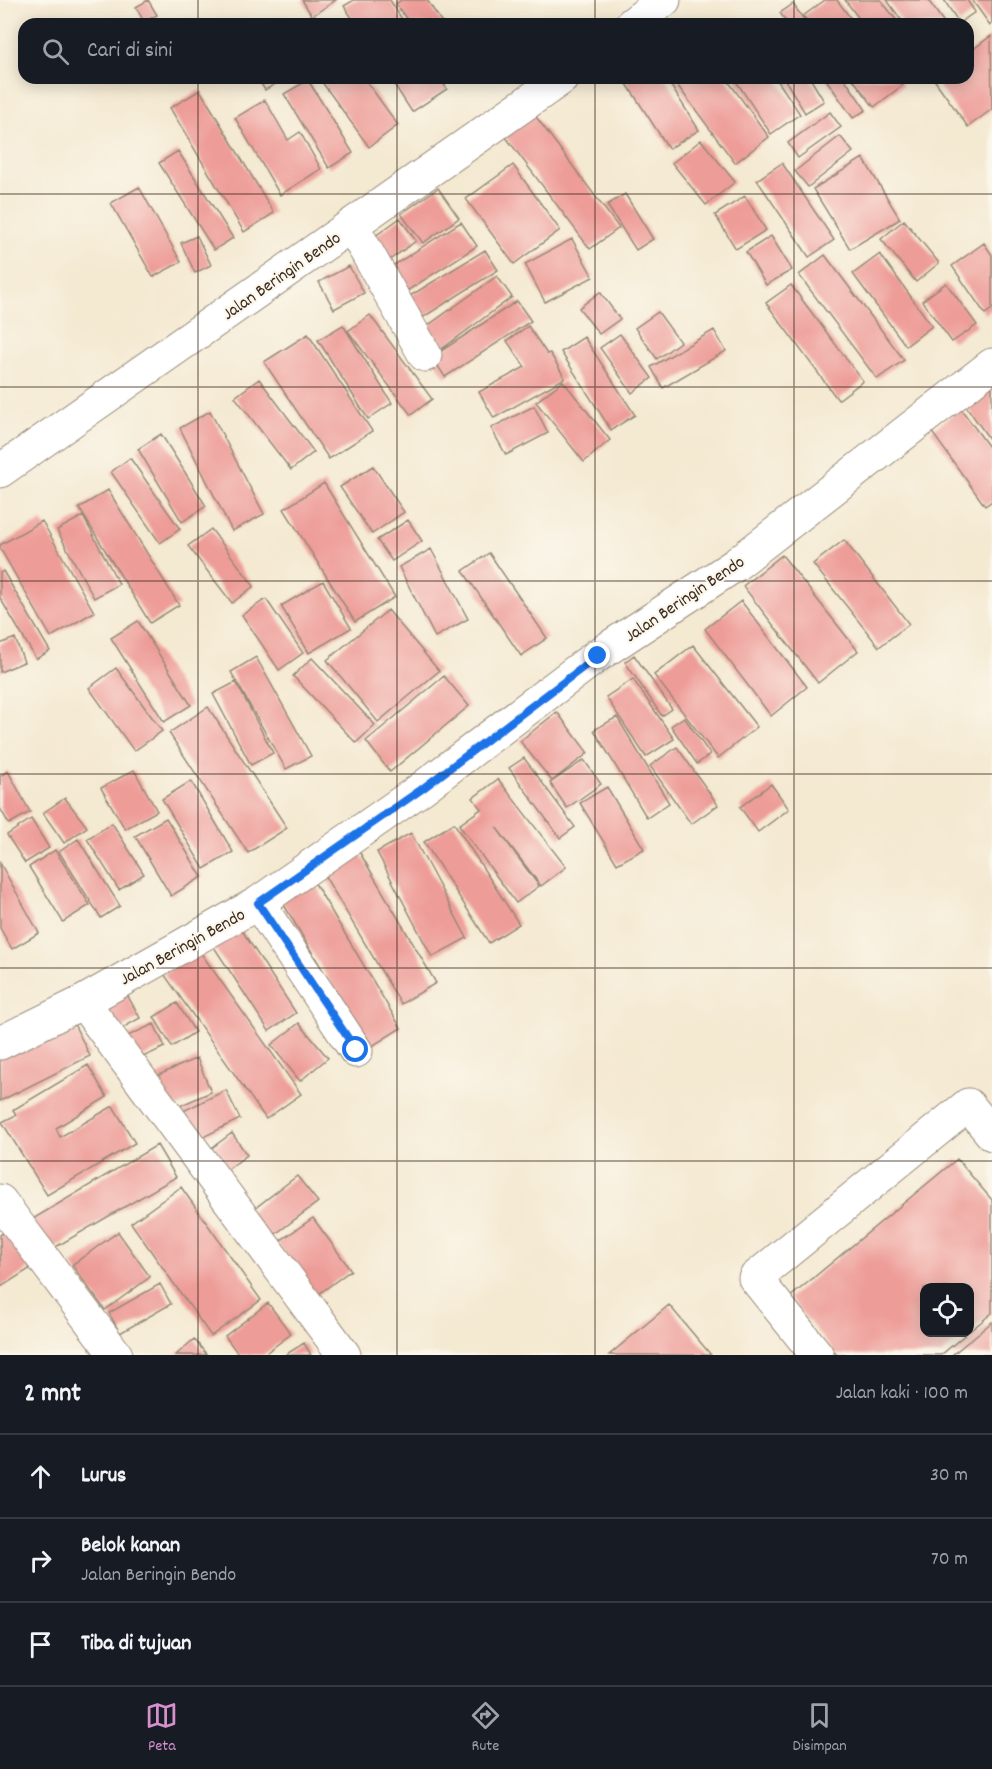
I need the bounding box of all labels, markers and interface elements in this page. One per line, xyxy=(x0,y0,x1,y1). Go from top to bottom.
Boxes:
search box xyxy=(18,18,974,84)
icon: search xyxy=(39,35,72,68)
text: Cari di sini xyxy=(87,36,172,67)
street label: Jalan Beringin Bendo xyxy=(218,227,347,327)
street label: Jalan Beringin Bendo xyxy=(620,551,750,650)
route end xyxy=(584,642,610,668)
street label: Jalan Beringin Bendo xyxy=(116,903,250,993)
route start xyxy=(342,1036,368,1062)
map controls xyxy=(920,1283,974,1337)
button: locate xyxy=(920,1283,974,1337)
text: 2 mnt xyxy=(24,1376,81,1413)
text: Jalan kaki · 100 m xyxy=(836,1380,968,1408)
icon: ahead xyxy=(24,1460,57,1493)
text: Lurus xyxy=(81,1461,126,1492)
text: 30 m xyxy=(930,1462,968,1490)
text: Belok kanan xyxy=(81,1531,180,1562)
icon: right xyxy=(24,1544,57,1577)
text: 70 m xyxy=(931,1546,968,1574)
text: Jalan Beringin Bendo xyxy=(81,1562,236,1590)
icon: arrive xyxy=(24,1628,57,1661)
text: Tiba di tujuan xyxy=(81,1629,191,1660)
tab: Peta xyxy=(145,1699,178,1758)
tab: Rute xyxy=(469,1699,502,1758)
tab: Disimpan xyxy=(793,1699,847,1758)

